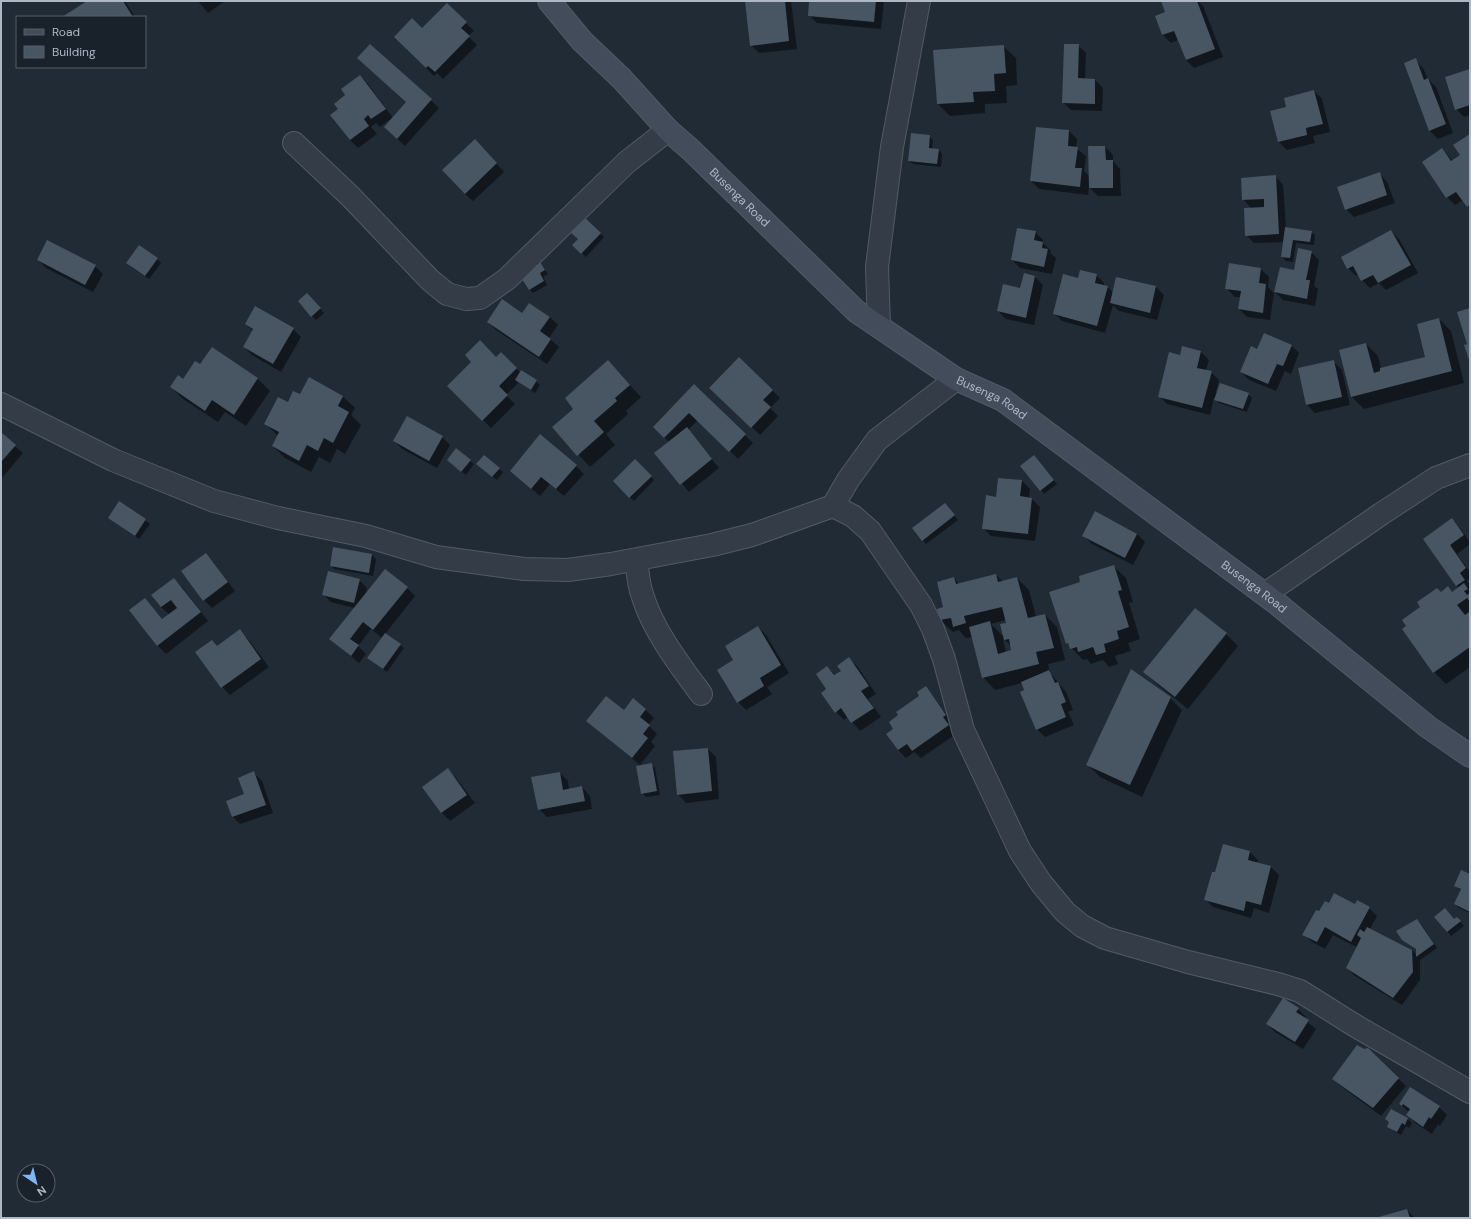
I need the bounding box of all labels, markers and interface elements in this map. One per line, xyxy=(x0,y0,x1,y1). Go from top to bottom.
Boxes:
legend xyxy=(16,16,146,68)
text: Road xyxy=(52,24,80,40)
text: Building xyxy=(52,44,96,60)
street label: Busenga Road xyxy=(706,164,773,230)
street label: Busenga Road xyxy=(954,372,1030,423)
street label: Busenga Road xyxy=(1218,557,1290,617)
north arrow xyxy=(16,1163,56,1203)
text: N xyxy=(34,1183,49,1199)

